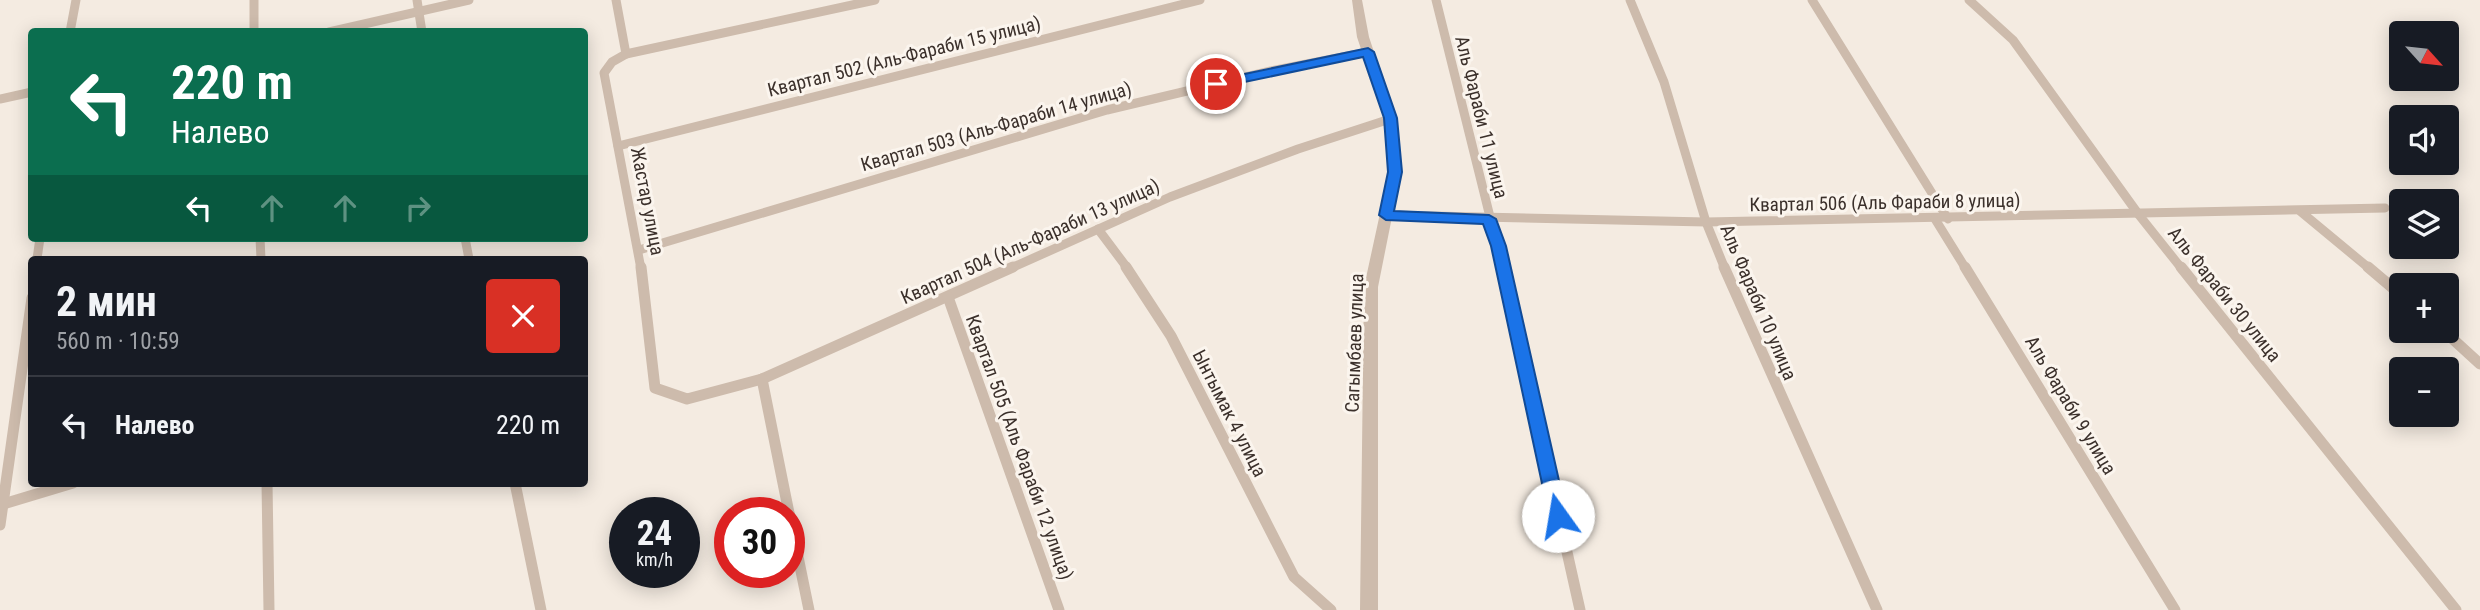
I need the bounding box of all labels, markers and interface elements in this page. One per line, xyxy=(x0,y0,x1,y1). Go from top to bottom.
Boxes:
street label: Квартал 502 (Аль-Фараби 15 улица) xyxy=(765,11,1043,102)
north arrow xyxy=(2389,21,2459,91)
map controls xyxy=(2389,21,2459,427)
street label: Аль Фараби 11 улица xyxy=(1450,33,1513,201)
text: 220 m xyxy=(171,54,293,111)
pin xyxy=(1186,54,1246,114)
icon: left xyxy=(56,56,147,147)
icon: arrive xyxy=(1197,65,1235,103)
street label: Квартал 503 (Аль-Фараби 14 улица) xyxy=(858,77,1134,176)
button: sound xyxy=(2389,105,2459,175)
text: Налево xyxy=(171,113,270,151)
street label: Жастар улица xyxy=(626,145,669,257)
street label: Квартал 504 (Аль-Фараби 13 улица) xyxy=(897,174,1163,309)
icon: left xyxy=(180,189,218,227)
icon: ahead xyxy=(253,189,291,227)
icon: ahead xyxy=(326,189,364,227)
icon: right xyxy=(399,189,437,227)
street label: Квартал 506 (Аль Фараби 8 улица) xyxy=(1749,189,2021,216)
button: layers xyxy=(2389,189,2459,259)
street label: Аль Фараби 10 улица xyxy=(1715,221,1802,384)
street label: Аль Фараби 30 улица xyxy=(2163,222,2286,366)
street label: Сагымбаев улица xyxy=(1341,273,1368,413)
button: + xyxy=(2389,273,2459,343)
text: 2 мин xyxy=(56,277,157,326)
button: close xyxy=(486,279,560,353)
street label: Квартал 505 (Аль Фараби 12 улица) xyxy=(961,311,1078,583)
text: 560 m · 10:59 xyxy=(56,328,180,355)
street label: Аль Фараби 9 улица xyxy=(2020,332,2121,479)
street label: Ынтымак 4 улица xyxy=(1188,346,1271,481)
button: − xyxy=(2389,357,2459,427)
icon: left xyxy=(56,406,94,444)
text: Налево xyxy=(115,410,195,440)
text: 220 m xyxy=(496,410,560,440)
position arrow xyxy=(1521,479,1595,553)
speed limit sign: 30 xyxy=(714,497,805,588)
text: 24 xyxy=(637,513,672,554)
text: km/h xyxy=(636,549,673,570)

